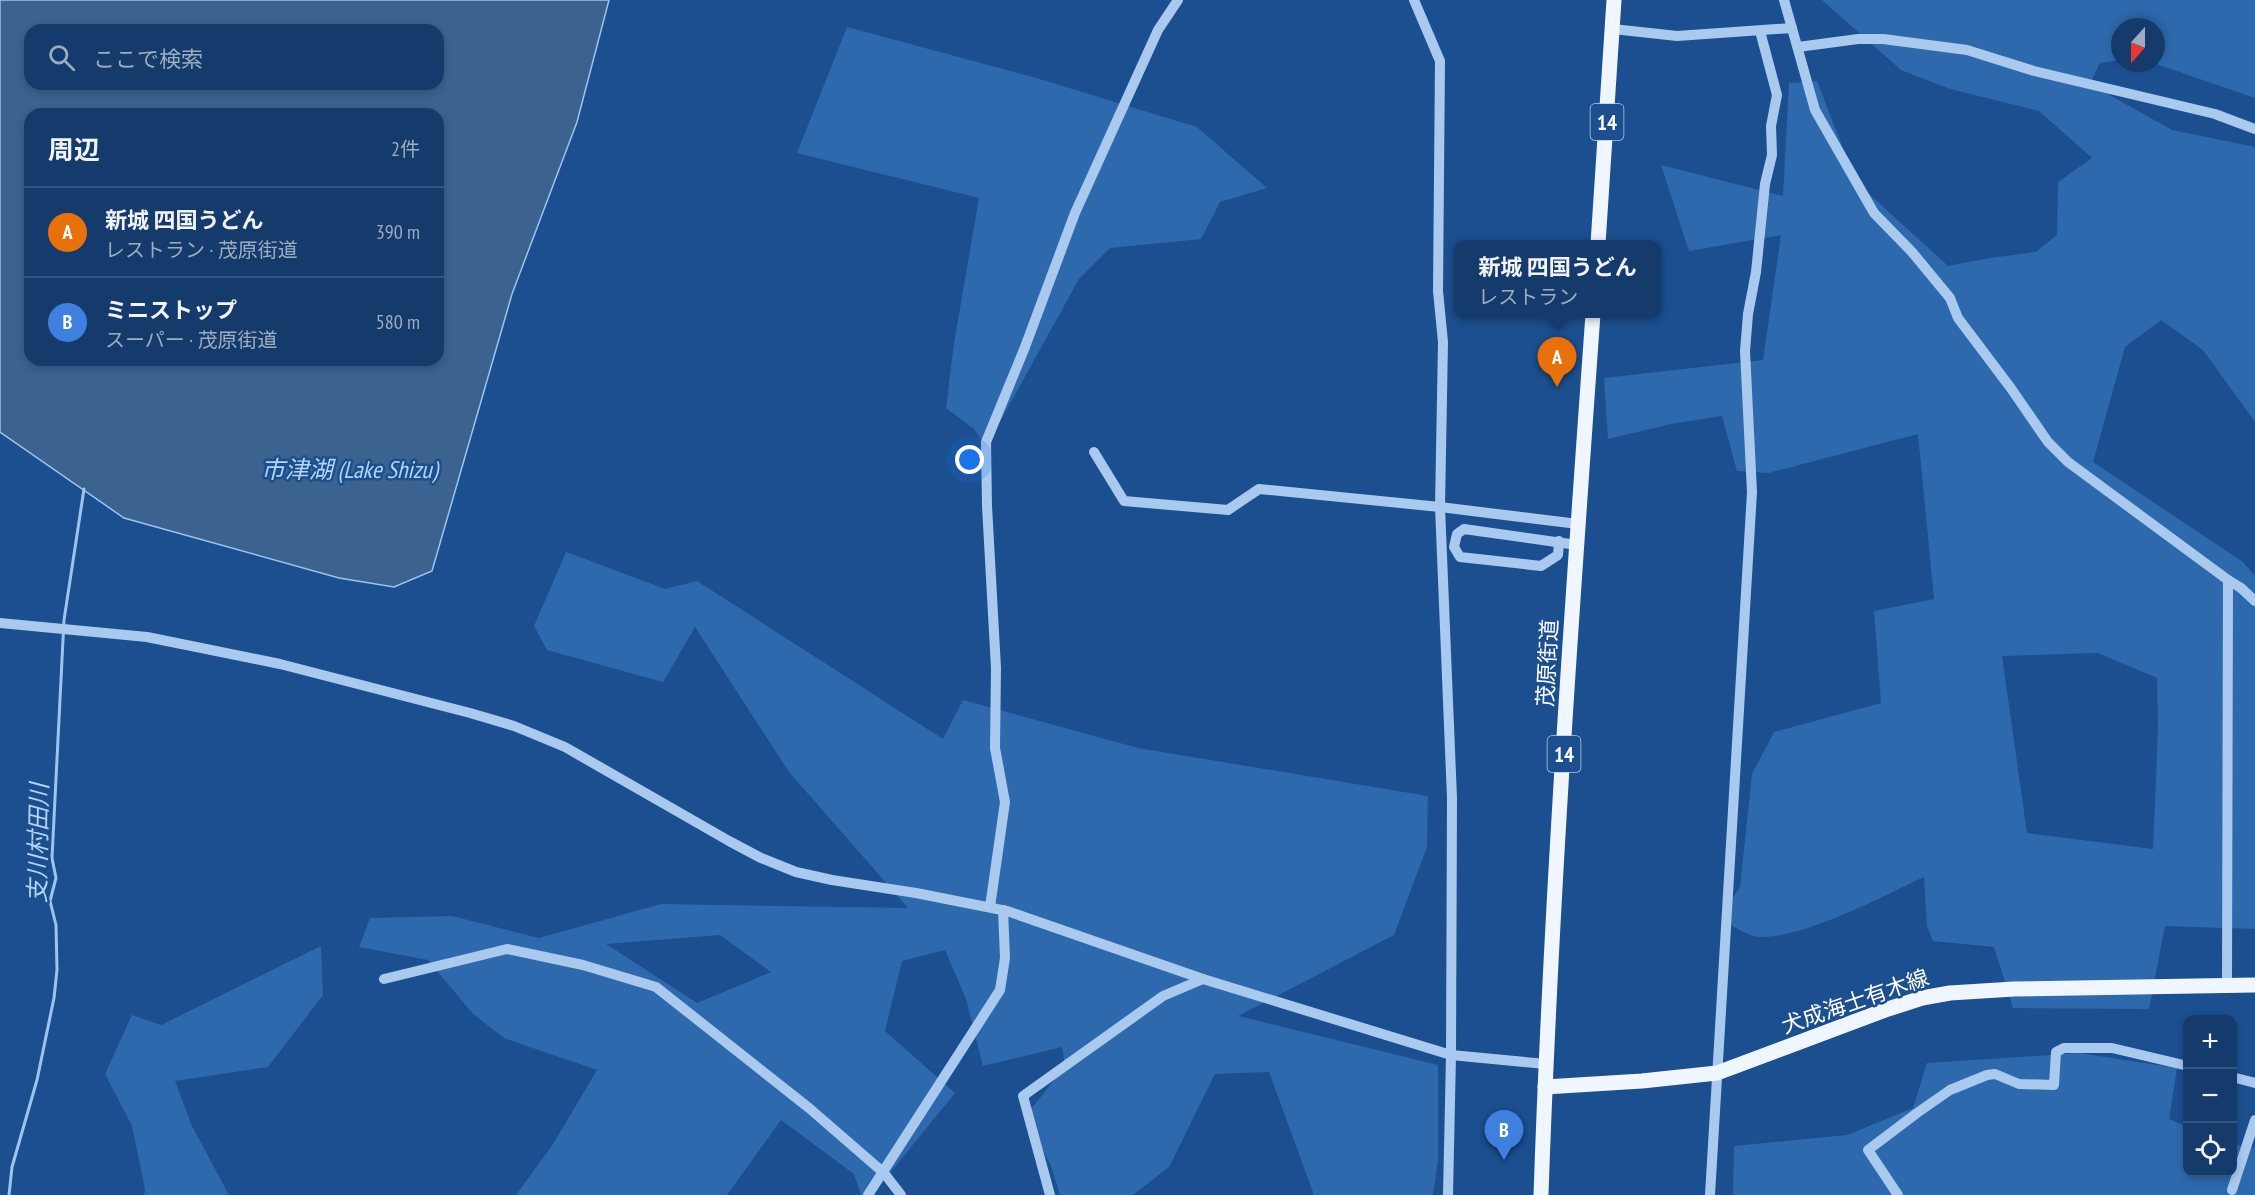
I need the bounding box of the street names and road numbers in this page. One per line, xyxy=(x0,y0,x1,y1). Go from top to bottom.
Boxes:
road number: 14 xyxy=(1590,104,1624,140)
street label: 茂原街道 xyxy=(1531,618,1563,708)
road number: 14 xyxy=(1548,736,1580,772)
street label: 犬成海士有木線 xyxy=(1778,963,1932,1039)

